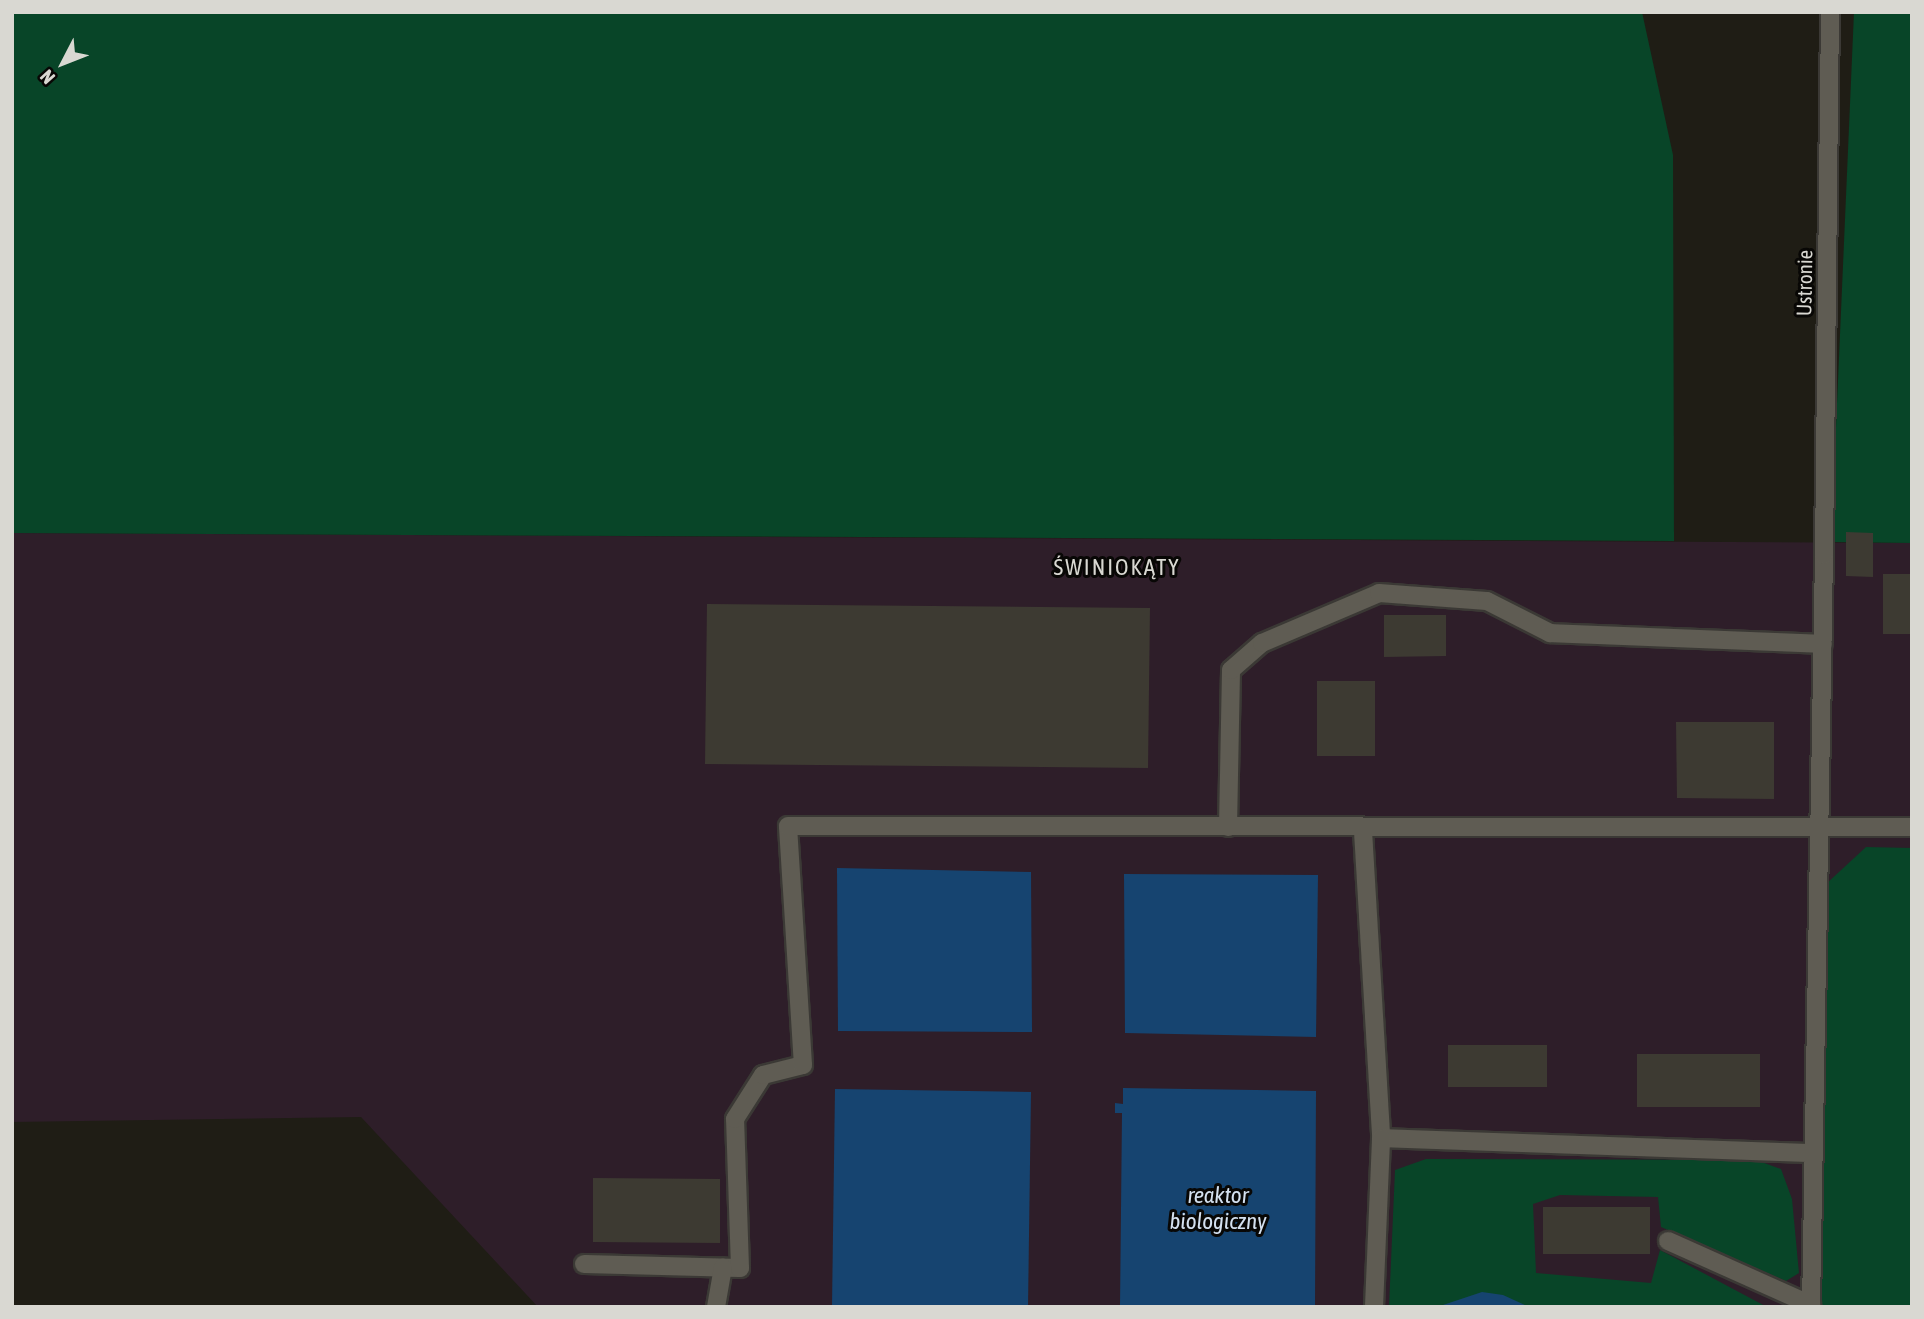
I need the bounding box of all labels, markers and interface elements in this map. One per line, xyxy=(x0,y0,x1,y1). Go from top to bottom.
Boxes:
north arrow xyxy=(28,28,98,98)
text: N xyxy=(35,66,59,89)
street label: Ustronie xyxy=(1791,250,1817,316)
district label: ŚWINIOKĄTY xyxy=(1055,553,1179,581)
water label: reaktor biologiczny xyxy=(1169,1181,1267,1235)

